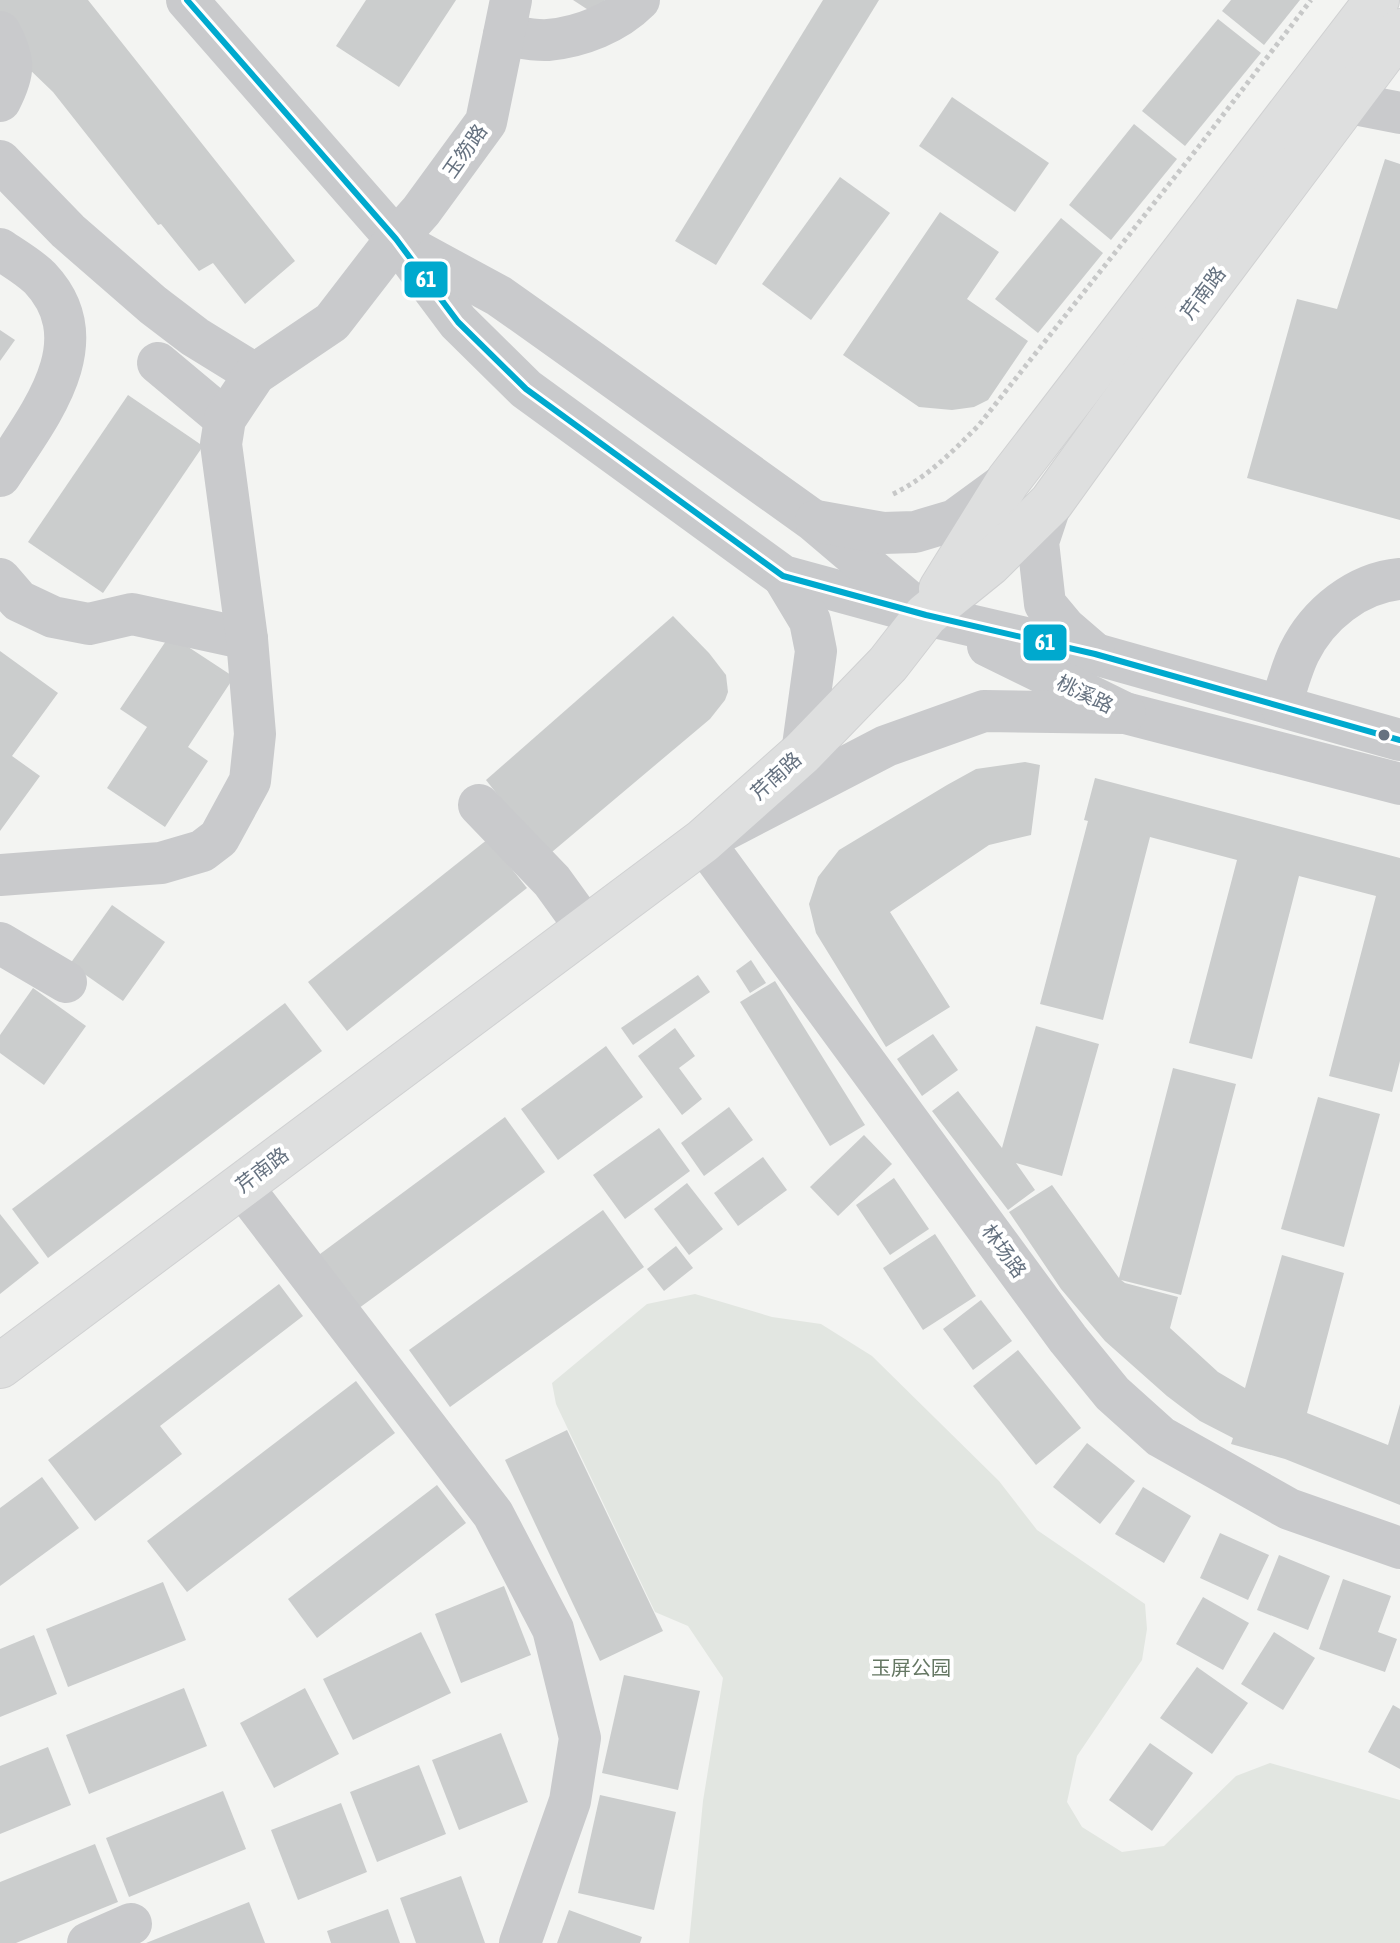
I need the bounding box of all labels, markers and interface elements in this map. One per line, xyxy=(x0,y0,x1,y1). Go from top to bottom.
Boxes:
street label: 玉笏路 xyxy=(438,120,491,182)
line badge: 61 xyxy=(403,260,449,299)
street label: 芹南路 xyxy=(1175,262,1230,324)
text: 61 xyxy=(416,266,436,292)
line badge: 61 xyxy=(1022,623,1068,662)
text: 61 xyxy=(1035,629,1055,655)
street label: 桃溪路 xyxy=(1053,670,1117,717)
unlabelled marker xyxy=(1376,727,1392,743)
street label: 芹南路 xyxy=(746,747,806,804)
street label: 芹南路 xyxy=(231,1142,293,1197)
street label: 林场路 xyxy=(977,1220,1031,1282)
park label: 玉屏公园 xyxy=(871,1656,951,1679)

